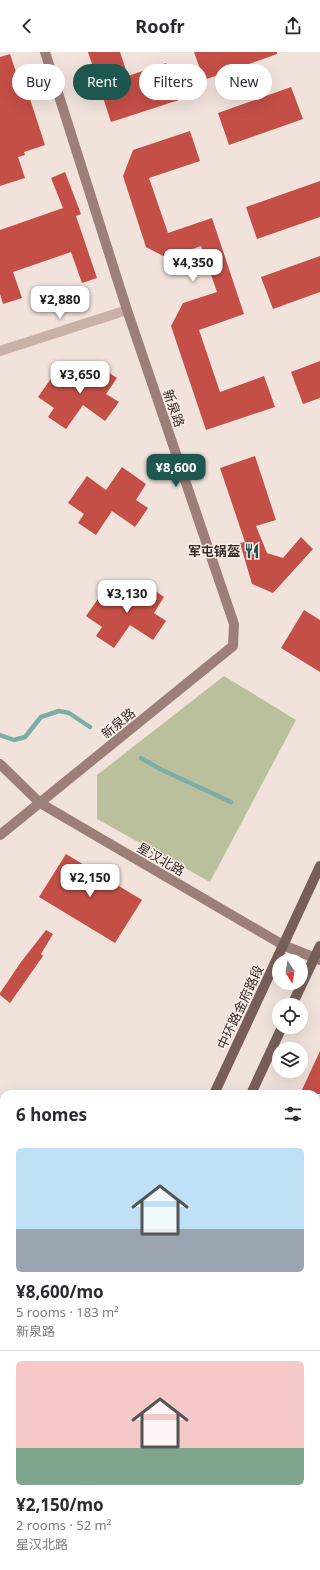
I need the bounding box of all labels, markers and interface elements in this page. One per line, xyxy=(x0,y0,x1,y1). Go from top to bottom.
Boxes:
text: Roofr xyxy=(135,14,185,38)
icon: back xyxy=(16,15,38,37)
icon: share xyxy=(282,15,304,37)
chip: Buy xyxy=(12,64,65,100)
chip: Rent xyxy=(73,64,131,100)
chip: Filters xyxy=(139,64,207,100)
chip: New xyxy=(215,64,272,100)
pin: ¥4,350 xyxy=(160,249,226,283)
text: ¥4,350 xyxy=(173,253,213,271)
pin: ¥2,880 xyxy=(27,286,93,320)
text: ¥2,880 xyxy=(40,290,80,308)
pin: ¥3,650 xyxy=(47,361,113,395)
text: ¥3,650 xyxy=(60,365,100,383)
street label: 新泉路 xyxy=(159,387,189,429)
pin: ¥8,600 xyxy=(143,454,209,488)
text: ¥8,600 xyxy=(156,458,196,476)
place label: 军屯锅盔 xyxy=(188,542,240,560)
restaurant icon: 军屯锅盔 xyxy=(243,542,261,560)
pin: ¥3,130 xyxy=(94,580,160,614)
text: ¥3,130 xyxy=(107,584,147,602)
street label: 新泉路 xyxy=(97,704,139,742)
street label: 星汉北路 xyxy=(134,838,188,880)
pin: ¥2,150 xyxy=(57,864,123,898)
text: ¥2,150 xyxy=(70,868,110,886)
north arrow xyxy=(272,954,308,990)
map controls xyxy=(272,954,308,1078)
street label: 中环路金府路段 xyxy=(213,962,267,1052)
button: locate xyxy=(272,998,308,1034)
button: layers xyxy=(272,1042,308,1078)
text: 6 homes xyxy=(16,1103,87,1126)
icon: filters xyxy=(282,1103,304,1125)
icon: home xyxy=(124,1174,196,1246)
text: ¥8,600/mo xyxy=(16,1280,104,1303)
text: 5 rooms · 183 m² xyxy=(16,1303,119,1321)
text: 新泉路 xyxy=(16,1322,55,1340)
icon: home xyxy=(124,1387,196,1459)
text: ¥2,150/mo xyxy=(16,1493,104,1516)
text: 2 rooms · 52 m² xyxy=(16,1516,111,1534)
text: 星汉北路 xyxy=(16,1535,68,1553)

